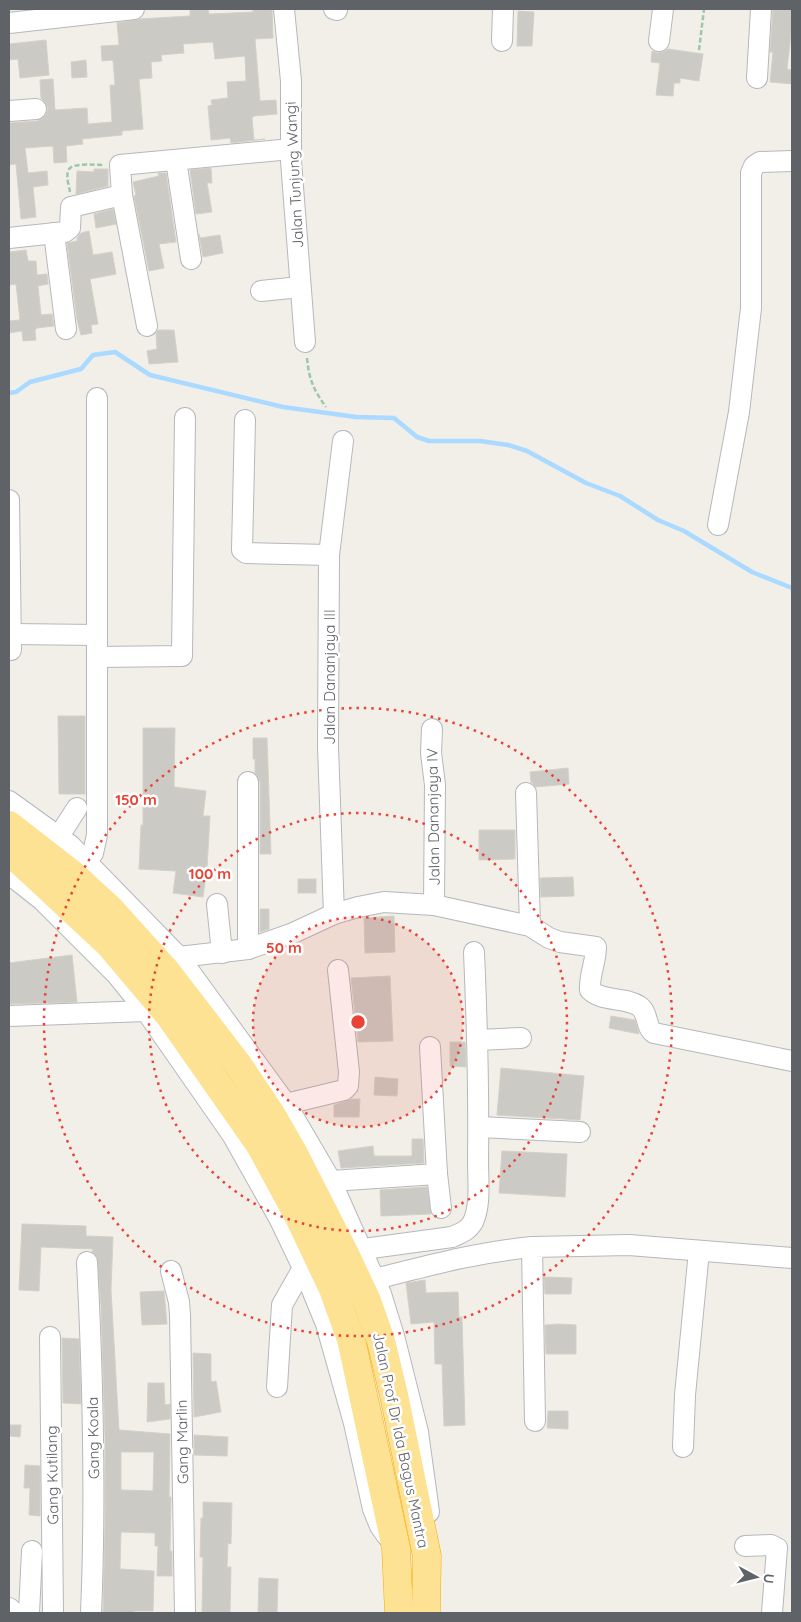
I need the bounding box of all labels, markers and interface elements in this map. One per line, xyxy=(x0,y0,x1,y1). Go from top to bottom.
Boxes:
street label: Jalan Tunjung Wangi xyxy=(281,101,307,249)
street label: Jalan Dananjaya III xyxy=(320,609,339,745)
street label: Jalan Dananjaya IV xyxy=(422,748,444,886)
text: 150 m xyxy=(115,790,157,809)
text: 100 m xyxy=(189,864,231,883)
text: 50 m xyxy=(266,938,302,957)
centre of rings xyxy=(349,1013,367,1031)
street label: Jalan Prof Dr Ida Bagus Mantra xyxy=(369,1330,433,1550)
street label: Gang Koala xyxy=(83,1397,103,1479)
street label: Gang Marlin xyxy=(172,1400,192,1484)
street label: Gang Kutilang xyxy=(42,1425,62,1525)
north arrow xyxy=(731,1552,781,1602)
text: U xyxy=(759,1573,778,1585)

